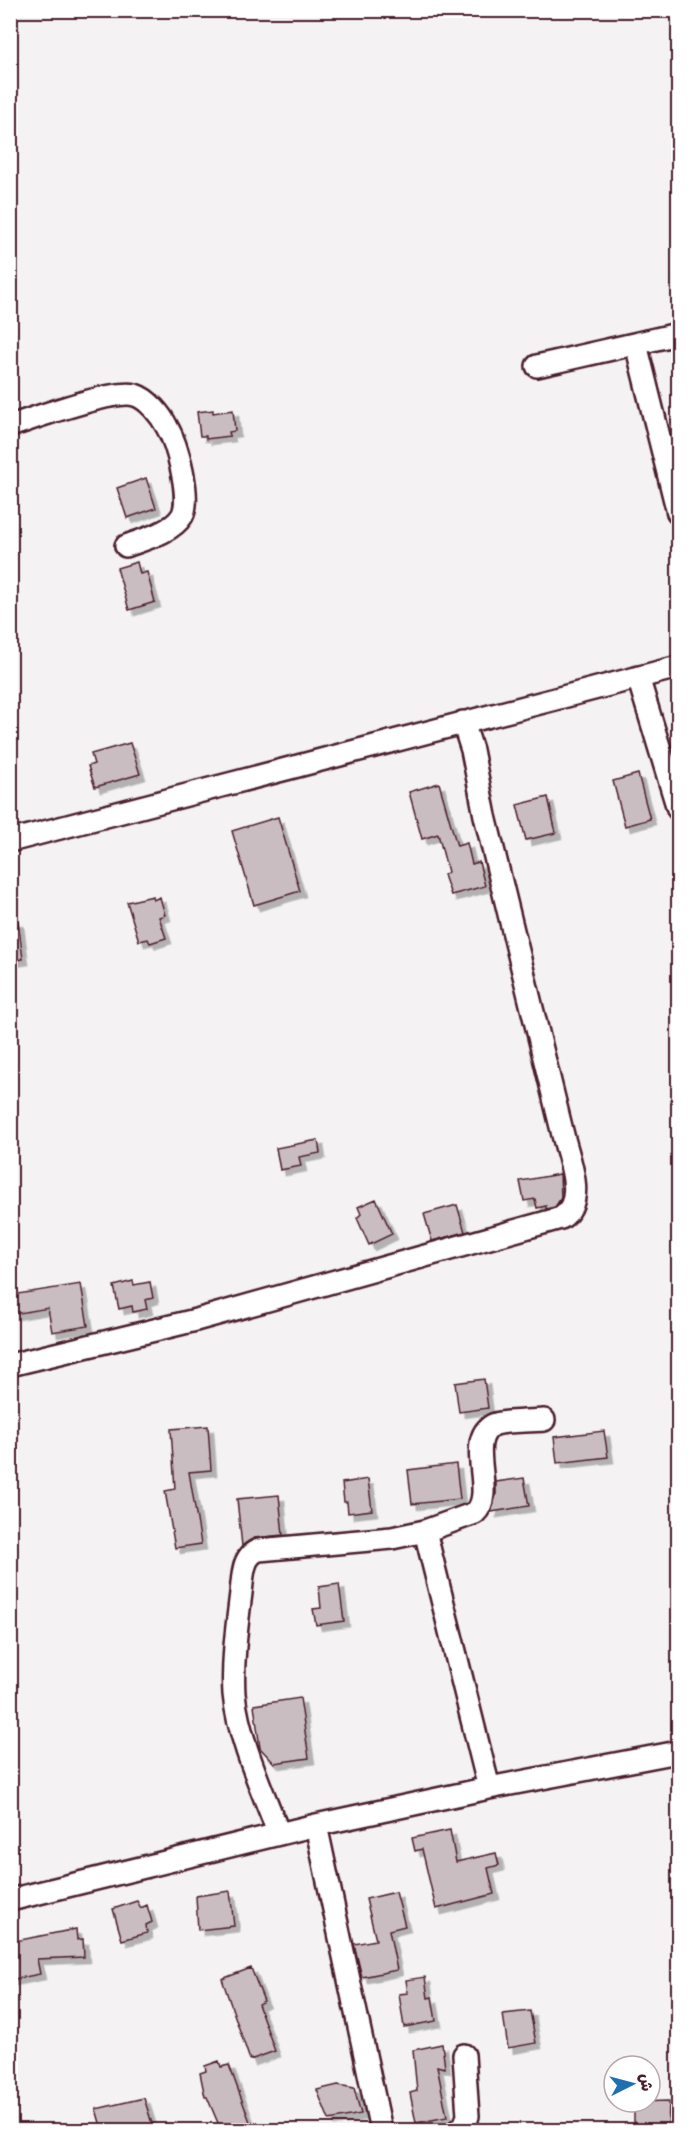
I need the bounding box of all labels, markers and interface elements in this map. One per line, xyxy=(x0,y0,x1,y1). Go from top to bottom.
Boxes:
north arrow xyxy=(602,2054,662,2114)
text: ش xyxy=(632,2073,659,2093)

